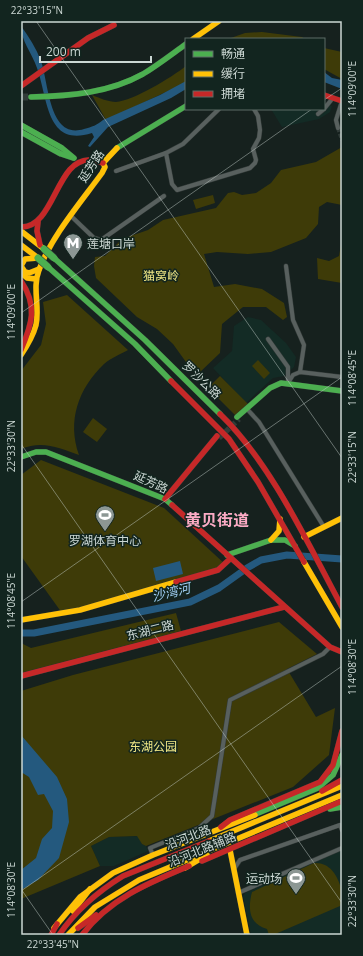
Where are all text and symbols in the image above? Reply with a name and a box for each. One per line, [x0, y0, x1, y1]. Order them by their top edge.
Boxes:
text: 22°33'15"N [11, 3, 63, 17]
scale bar [40, 38, 151, 64]
legend [185, 38, 325, 110]
text: 200 m [46, 43, 81, 60]
text: 畅通 [221, 45, 245, 62]
text: 114°09'00"E [345, 61, 359, 117]
text: 缓行 [221, 65, 245, 82]
text: 拥堵 [221, 85, 245, 102]
street label: 延芳路 [74, 146, 108, 186]
metro station icon: 莲塘口岸 [62, 232, 84, 260]
place label: 莲塘口岸 [87, 235, 135, 252]
park label: 猫窝岭 [143, 267, 179, 284]
text: 114°09'00"E [4, 284, 18, 340]
text: 114°08'45"E [345, 350, 359, 406]
street label: 罗沙公路 [179, 357, 225, 403]
text: 22°33'30"N [4, 420, 18, 472]
text: 22°33'15"N [345, 431, 359, 483]
street label: 延芳路 [131, 467, 171, 497]
sports icon: 罗湖体育中心 [94, 504, 116, 532]
district label: 黄贝街道 [185, 509, 249, 531]
place label: 罗湖体育中心 [69, 532, 141, 549]
text: 114°08'45"E [4, 573, 18, 629]
water label: 沙湾河 [150, 578, 195, 605]
street label: 东湖二路 [125, 616, 175, 644]
text: 114°08'30"E [345, 639, 359, 695]
park label: 东湖公园 [129, 738, 177, 755]
street label: 沿河北路 [163, 820, 213, 854]
street label: 沿河北路辅路 [165, 828, 239, 870]
text: 114°08'30"E [4, 862, 18, 918]
sports icon: 运动场 [285, 867, 307, 895]
place label: 运动场 [246, 870, 282, 887]
text: 22°33'30"N [345, 875, 359, 927]
text: 22°33'45"N [27, 937, 79, 951]

